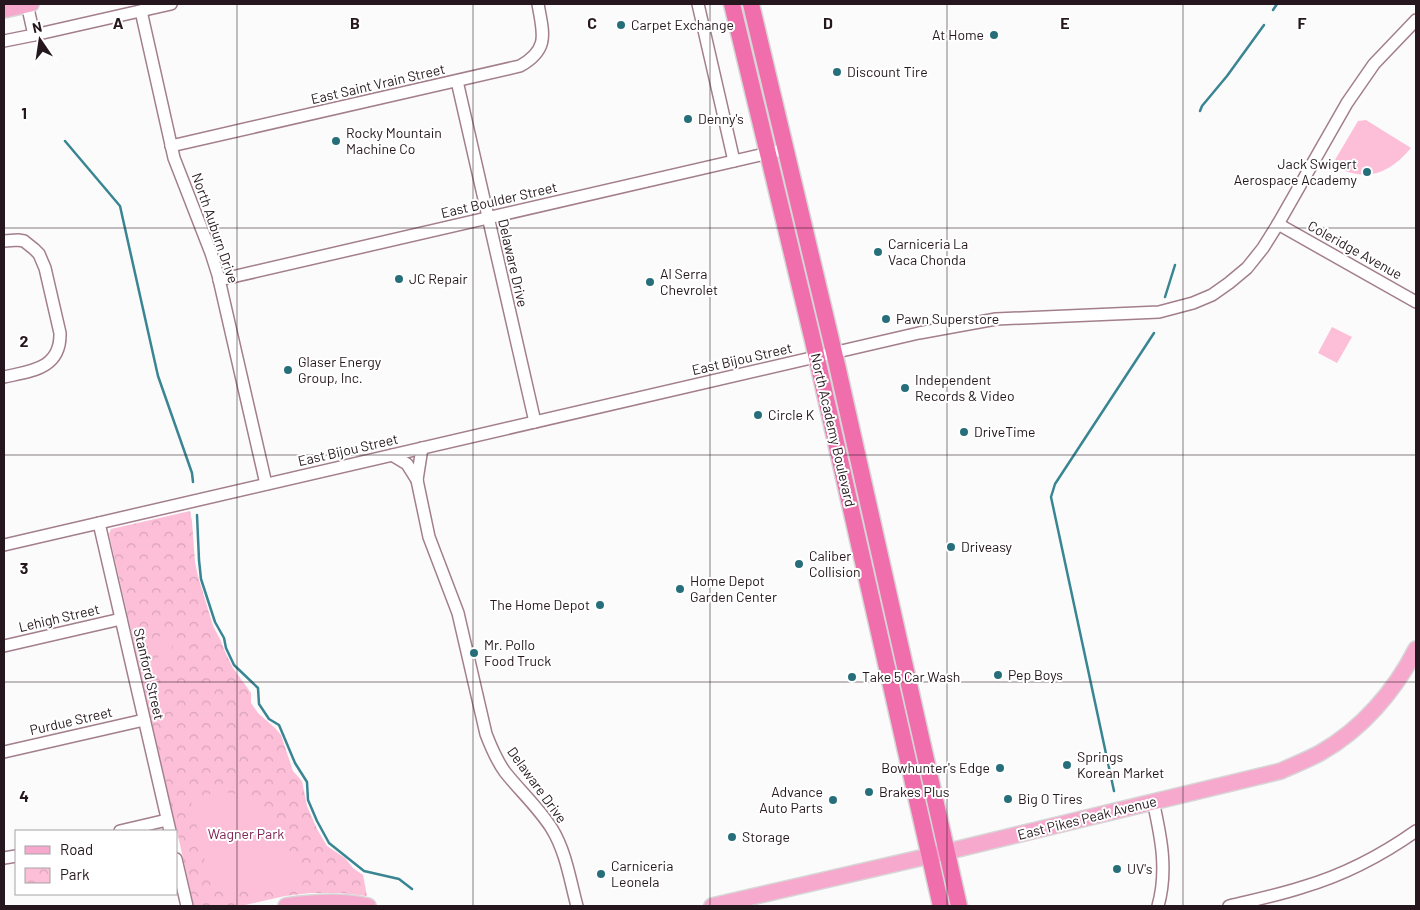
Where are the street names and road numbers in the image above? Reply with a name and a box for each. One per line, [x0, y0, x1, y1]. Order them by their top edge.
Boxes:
street label: East Saint Vrain Street [309, 60, 447, 107]
street label: North Auburn Drive [189, 170, 242, 285]
street label: East Boulder Street [439, 178, 559, 221]
street label: Delaware Drive [495, 217, 532, 309]
street label: Coleridge Avenue [1305, 217, 1405, 283]
street label: East Bijou Street [690, 339, 794, 378]
street label: North Academy Boulevard [808, 351, 859, 508]
street label: East Bijou Street [296, 430, 400, 469]
street label: Lehigh Street [17, 600, 101, 635]
street label: Stanford Street [131, 626, 168, 721]
street label: Purdue Street [28, 703, 114, 738]
street label: Delaware Drive [504, 743, 571, 826]
street label: East Pikes Peak Avenue [1016, 792, 1158, 843]

